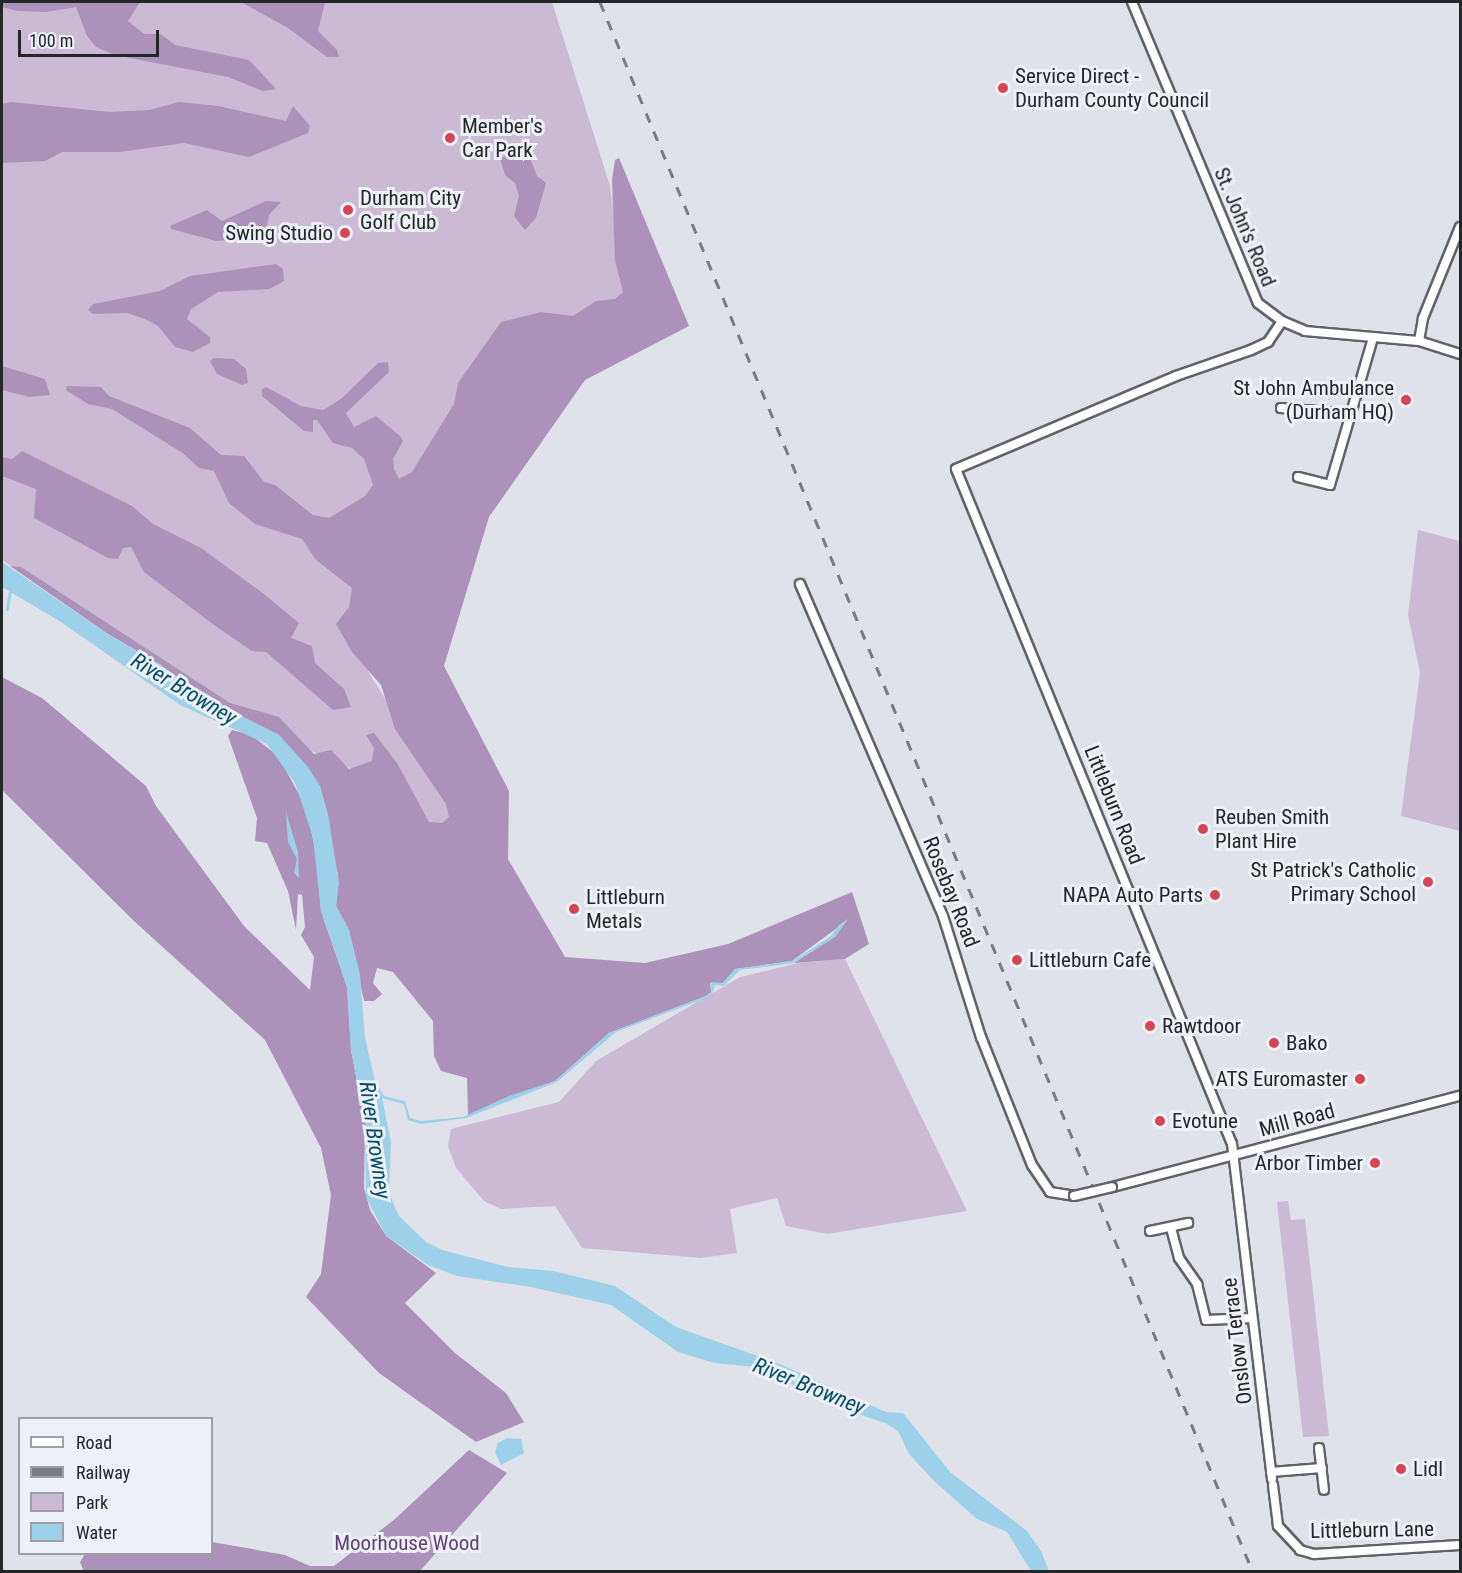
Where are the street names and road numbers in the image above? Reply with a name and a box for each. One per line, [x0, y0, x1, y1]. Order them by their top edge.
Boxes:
street label: St. John's Road [1209, 164, 1281, 290]
street label: Littleburn Road [1079, 742, 1149, 868]
street label: Rosebay Road [917, 833, 985, 951]
street label: Mill Road [1256, 1098, 1338, 1142]
street label: Onslow Terrace [1217, 1276, 1257, 1406]
street label: Littleburn Lane [1310, 1516, 1434, 1544]

